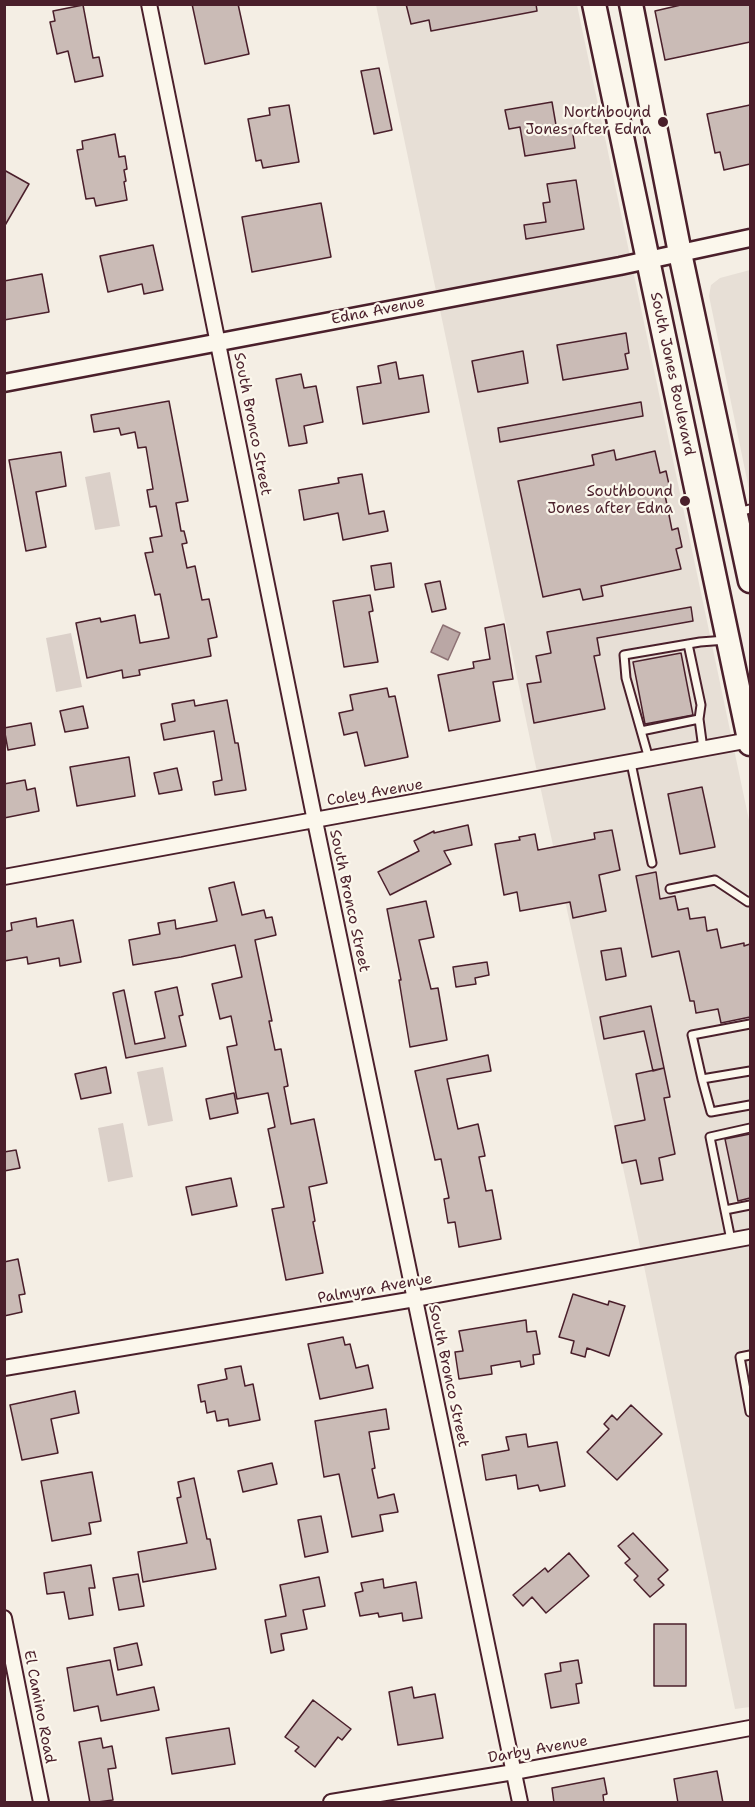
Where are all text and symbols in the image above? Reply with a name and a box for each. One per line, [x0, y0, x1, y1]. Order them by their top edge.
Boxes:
place label: Northbound Jones after Edna [525, 104, 651, 139]
marker: Northbound Jones after Edna [656, 115, 670, 129]
street label: South Jones Boulevard [646, 291, 698, 457]
street label: Edna Avenue [330, 293, 426, 329]
street label: South Bronco Street [229, 351, 275, 497]
place label: Southbound Jones after Edna [547, 483, 673, 518]
marker: Southbound Jones after Edna [678, 494, 692, 508]
street label: Coley Avenue [326, 776, 424, 810]
street label: South Bronco Street [325, 828, 373, 974]
street label: Palmyra Avenue [316, 1270, 434, 1308]
street label: South Bronco Street [424, 1303, 472, 1449]
street label: El Camino Road [19, 1649, 59, 1765]
street label: Darby Avenue [487, 1732, 589, 1768]

